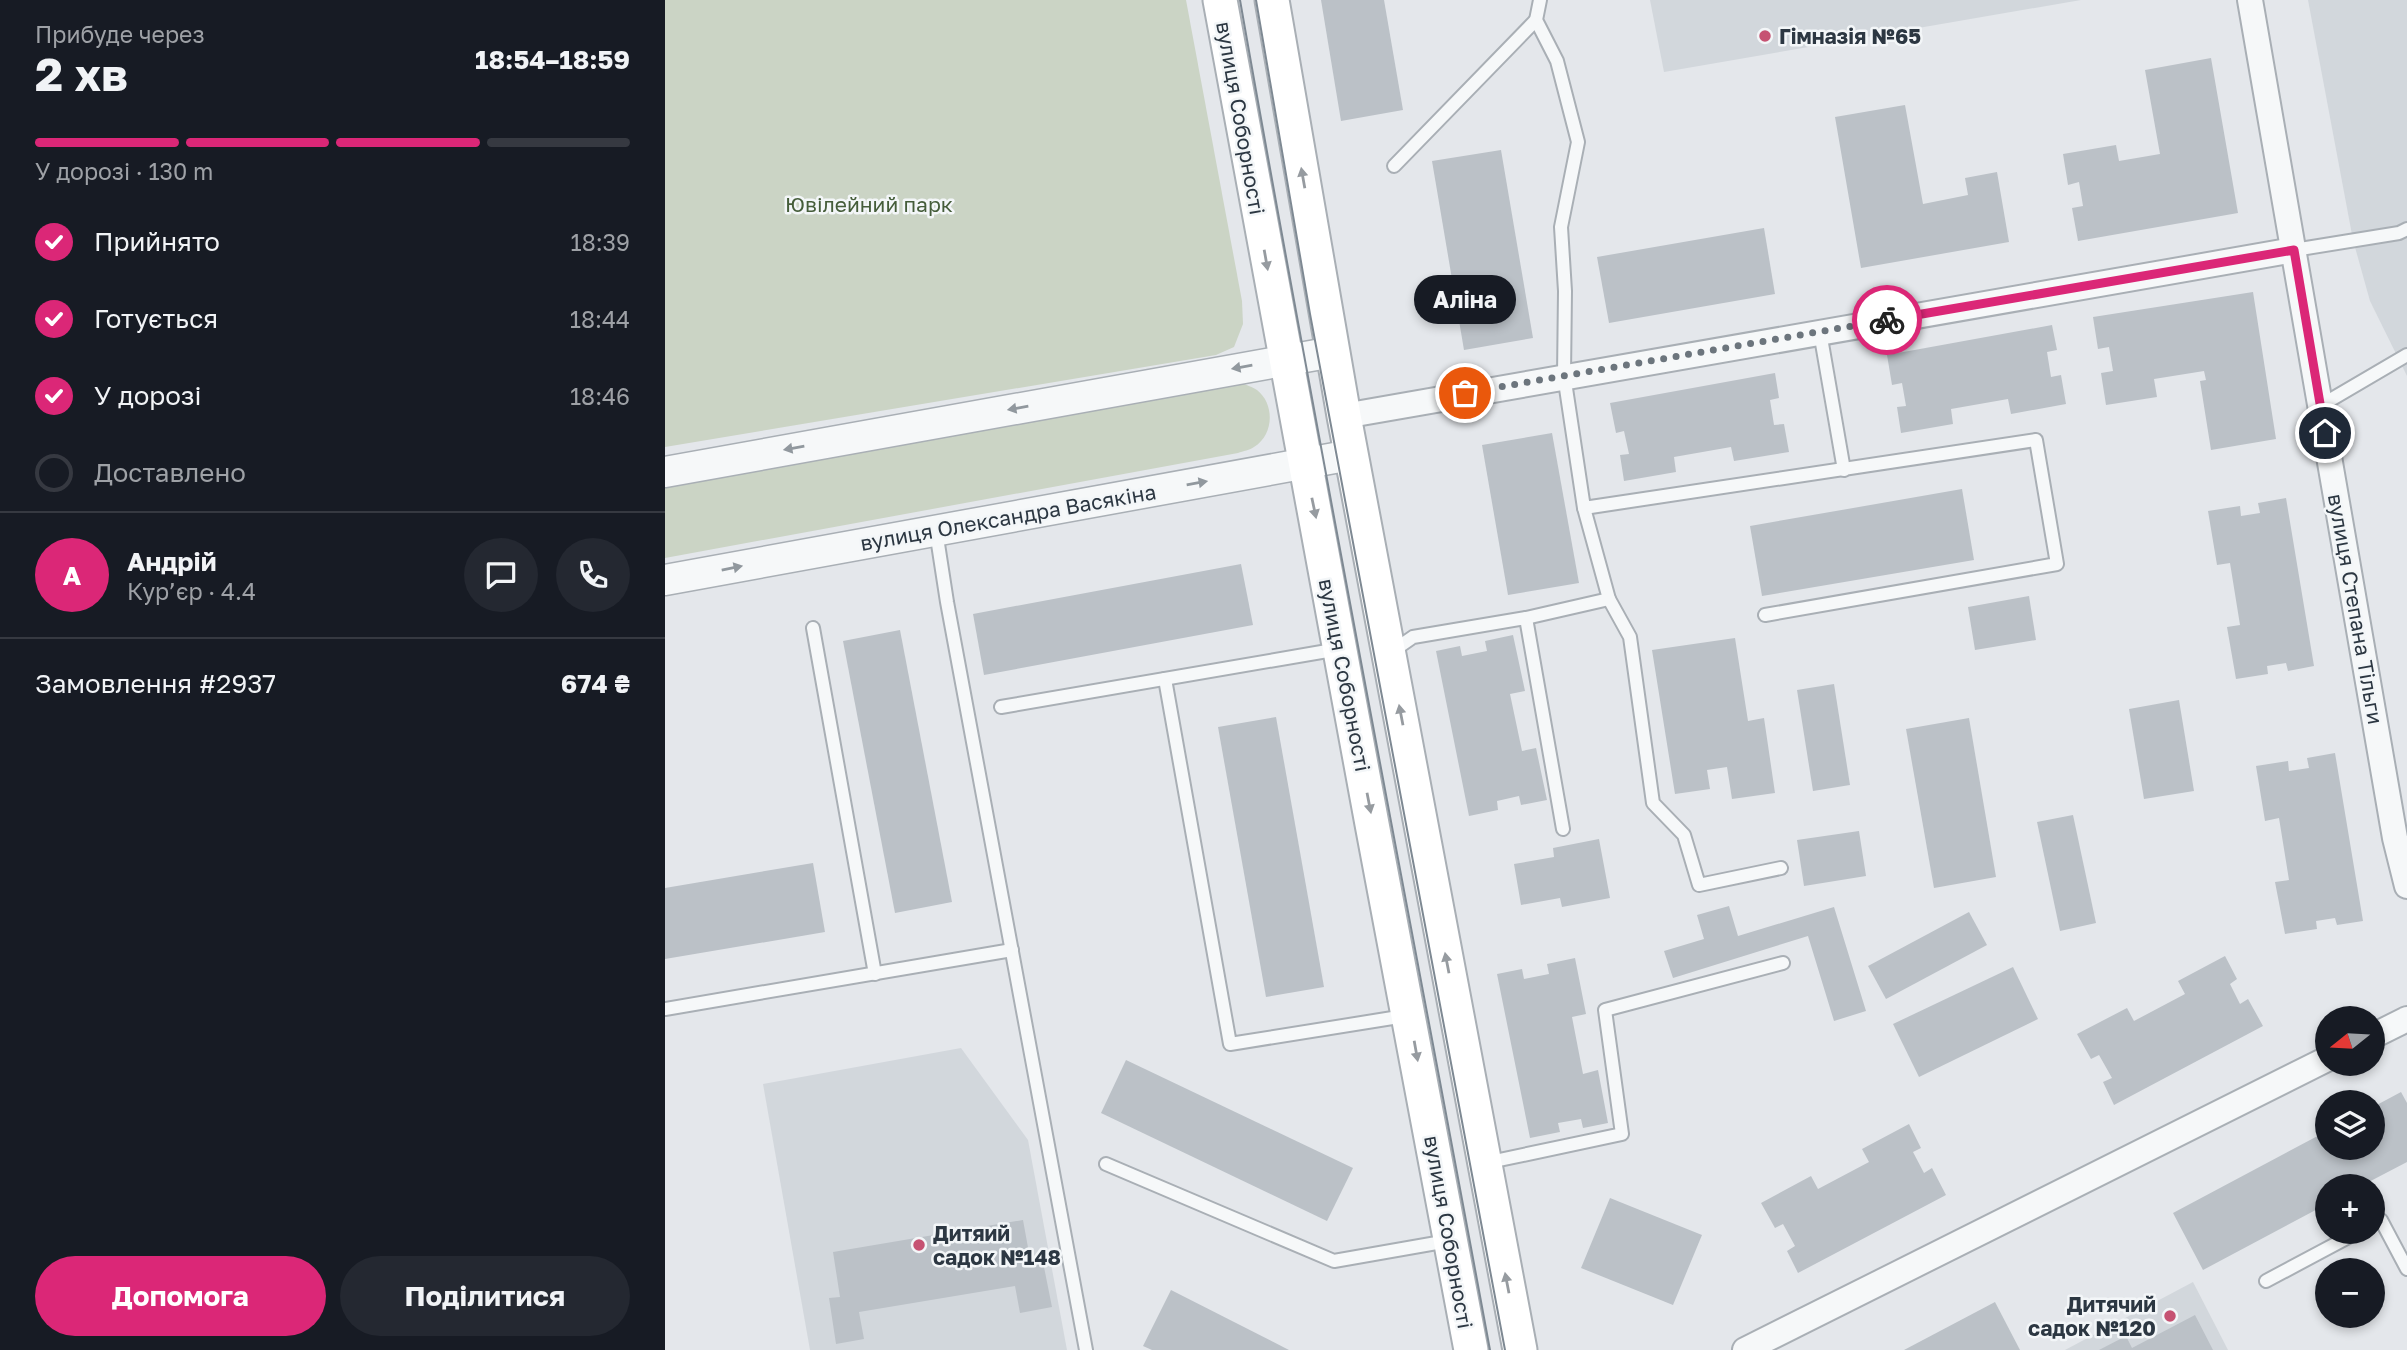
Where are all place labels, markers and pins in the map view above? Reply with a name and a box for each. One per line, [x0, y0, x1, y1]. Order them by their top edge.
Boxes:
place label: Гімназія №65 [1779, 23, 1921, 49]
marker: Гімназія №65 [1757, 28, 1773, 44]
callout: Аліна [1414, 274, 1516, 323]
pin [1435, 363, 1495, 423]
pin [2295, 403, 2355, 463]
place label: Дитяий садок №148 [933, 1220, 1061, 1270]
marker: Дитяий садок №148 [911, 1237, 927, 1253]
place label: Дитячий садок №120 [2028, 1291, 2156, 1341]
marker: Дитячий садок №120 [2162, 1308, 2178, 1324]

